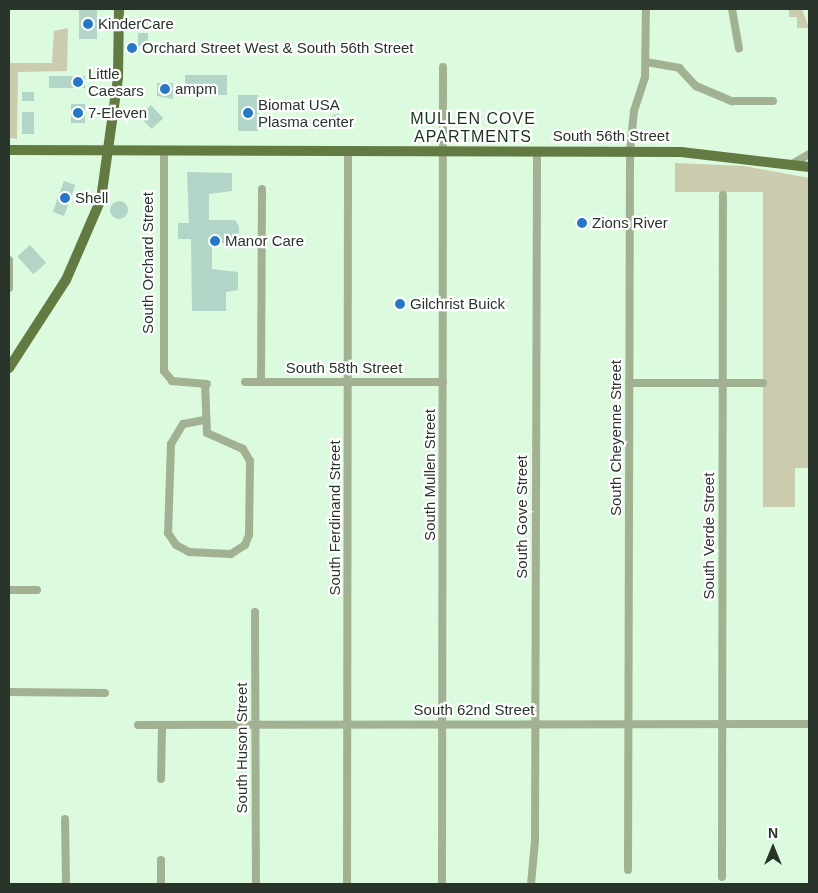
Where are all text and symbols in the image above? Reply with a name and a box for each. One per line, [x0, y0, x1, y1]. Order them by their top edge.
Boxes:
place label: KinderCare [98, 15, 174, 33]
marker: KinderCare [82, 18, 94, 30]
place label: Orchard Street West & South 56th Street [142, 39, 414, 57]
marker: Orchard Street West & South 56th Street [126, 42, 138, 54]
place label: Little Caesars [88, 64, 144, 99]
marker: Little Caesars [72, 76, 84, 88]
place label: ampm [175, 80, 217, 98]
marker: ampm [159, 83, 171, 95]
place label: Biomat USA Plasma center [258, 95, 354, 130]
place label: 7-Eleven [88, 104, 147, 122]
marker: 7-Eleven [72, 107, 84, 119]
marker: Biomat USA Plasma center [242, 107, 254, 119]
district label: MULLEN COVE APARTMENTS [409, 109, 537, 147]
street label: South 56th Street [553, 127, 669, 145]
place label: Shell [75, 189, 108, 207]
marker: Shell [59, 192, 71, 204]
street label: South Orchard Street [139, 192, 157, 334]
place label: Zions River [592, 214, 668, 232]
marker: Zions River [576, 217, 588, 229]
place label: Manor Care [225, 232, 304, 250]
marker: Manor Care [209, 235, 221, 247]
place label: Gilchrist Buick [410, 295, 505, 313]
marker: Gilchrist Buick [394, 298, 406, 310]
street label: South 58th Street [286, 359, 402, 377]
street label: South Cheyenne Street [607, 360, 625, 516]
street label: South Mullen Street [421, 409, 439, 541]
street label: South Ferdinand Street [326, 440, 344, 596]
street label: South Gove Street [513, 455, 531, 579]
street label: South Verde Street [700, 473, 718, 599]
street label: South Huson Street [233, 683, 251, 813]
street label: South 62nd Street [414, 701, 534, 719]
north arrow [748, 823, 798, 873]
text: N [768, 825, 778, 841]

